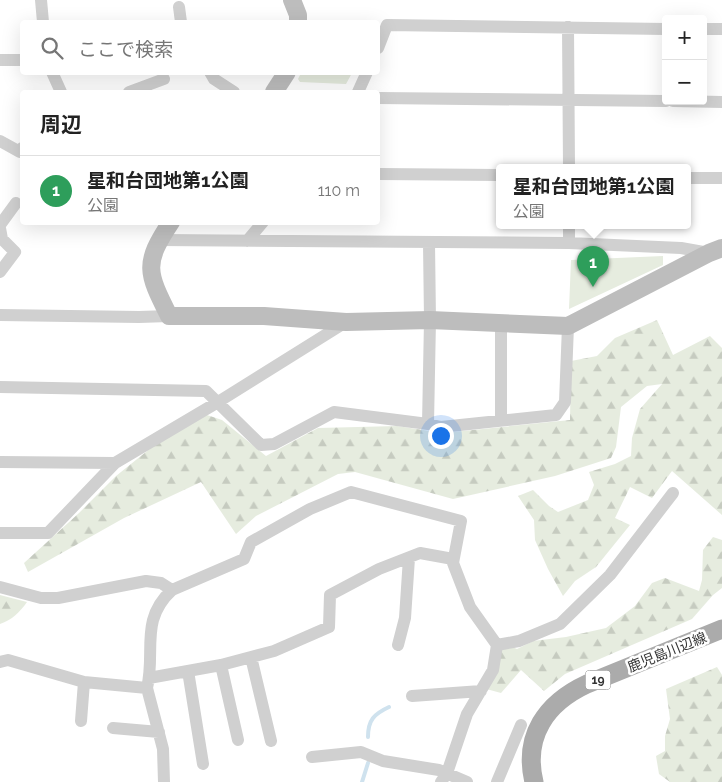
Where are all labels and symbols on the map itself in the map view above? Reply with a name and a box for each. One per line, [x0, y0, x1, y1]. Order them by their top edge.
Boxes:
pin: 1 [577, 246, 609, 287]
your location [428, 423, 454, 449]
street label: 鹿児島川辺線 [625, 629, 709, 675]
road number: 19 [586, 670, 610, 690]

